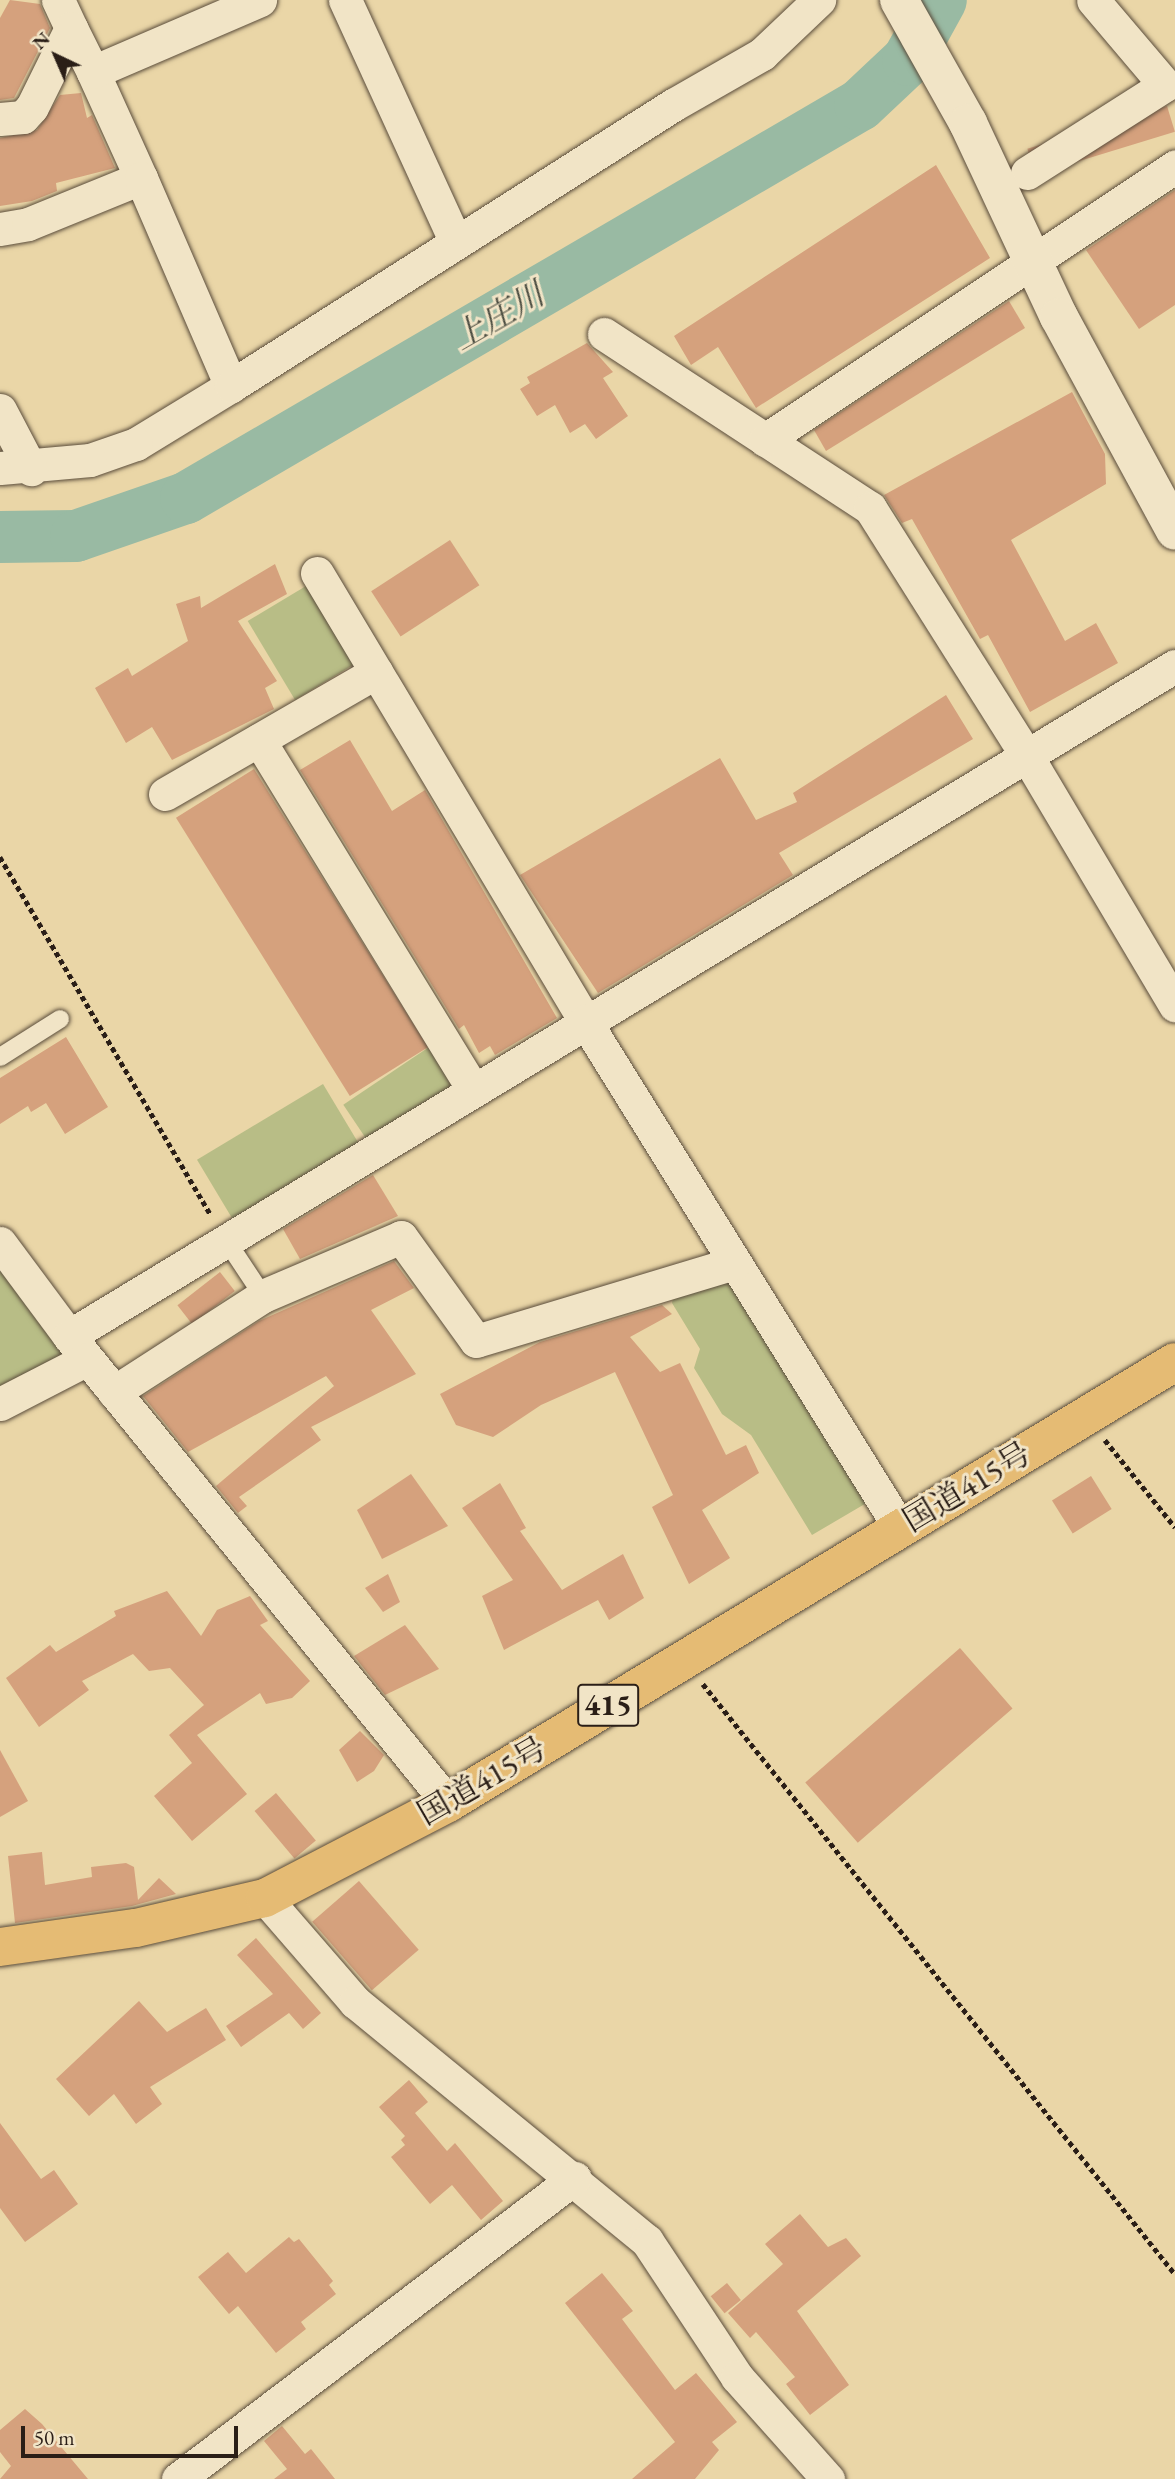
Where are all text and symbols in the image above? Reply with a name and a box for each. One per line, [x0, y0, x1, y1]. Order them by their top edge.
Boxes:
north arrow [21, 21, 91, 91]
text: N [27, 26, 55, 55]
water label: 上庄川 [445, 274, 551, 358]
street label: 国道415号 [896, 1434, 1038, 1540]
road number: 415 [576, 1679, 640, 1732]
street label: 国道415号 [411, 1729, 553, 1833]
scale bar [24, 2412, 242, 2456]
text: 50 m [34, 2424, 75, 2451]

